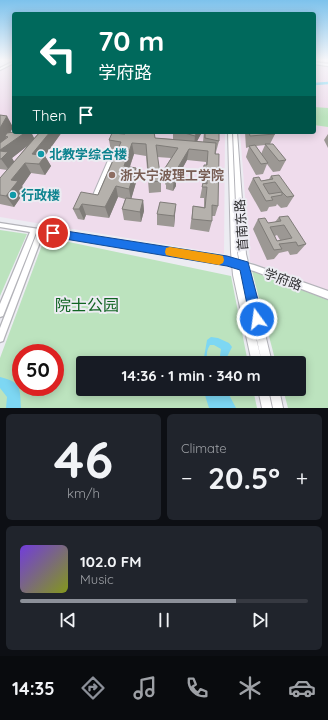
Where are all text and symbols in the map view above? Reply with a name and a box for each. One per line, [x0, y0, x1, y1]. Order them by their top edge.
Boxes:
text: 70 m [98, 23, 164, 58]
icon: left [32, 28, 84, 80]
text: 学府路 [98, 61, 152, 84]
icon: arrive [75, 104, 97, 126]
text: Then [32, 106, 67, 125]
place label: 北教学综合楼 [49, 146, 127, 162]
marker: 北教学综合楼 [36, 149, 46, 159]
place label: 浙大宁波理工学院 [120, 167, 224, 183]
marker: 浙大宁波理工学院 [107, 170, 117, 180]
place label: 行政楼 [21, 187, 60, 203]
marker: 行政楼 [8, 190, 18, 200]
street label: 首南东路 [231, 198, 251, 252]
pin [36, 216, 70, 250]
icon: arrive [42, 222, 64, 244]
street label: 学府路 [262, 265, 304, 293]
park label: 院士公园 [55, 295, 119, 315]
position arrow [236, 298, 278, 340]
speed limit sign: 50 [12, 344, 64, 396]
text: 14:36 · 1 min · 340 m [121, 366, 261, 385]
text: 46 [54, 426, 113, 491]
text: Climate [181, 440, 227, 456]
text: 20.5° [208, 459, 280, 497]
text: − [181, 464, 192, 492]
text: + [296, 464, 308, 492]
text: km/h [67, 485, 100, 501]
text: 102.0 FM [80, 552, 141, 571]
text: Music [80, 571, 114, 587]
icon: previous [57, 609, 79, 631]
icon: pause [153, 609, 175, 631]
icon: next [249, 609, 271, 631]
icon: directions [79, 674, 107, 702]
icon: music [131, 674, 159, 702]
icon: phone [183, 674, 211, 702]
icon: climate [236, 674, 264, 702]
icon: car [288, 674, 316, 702]
text: 14:35 [12, 677, 55, 700]

